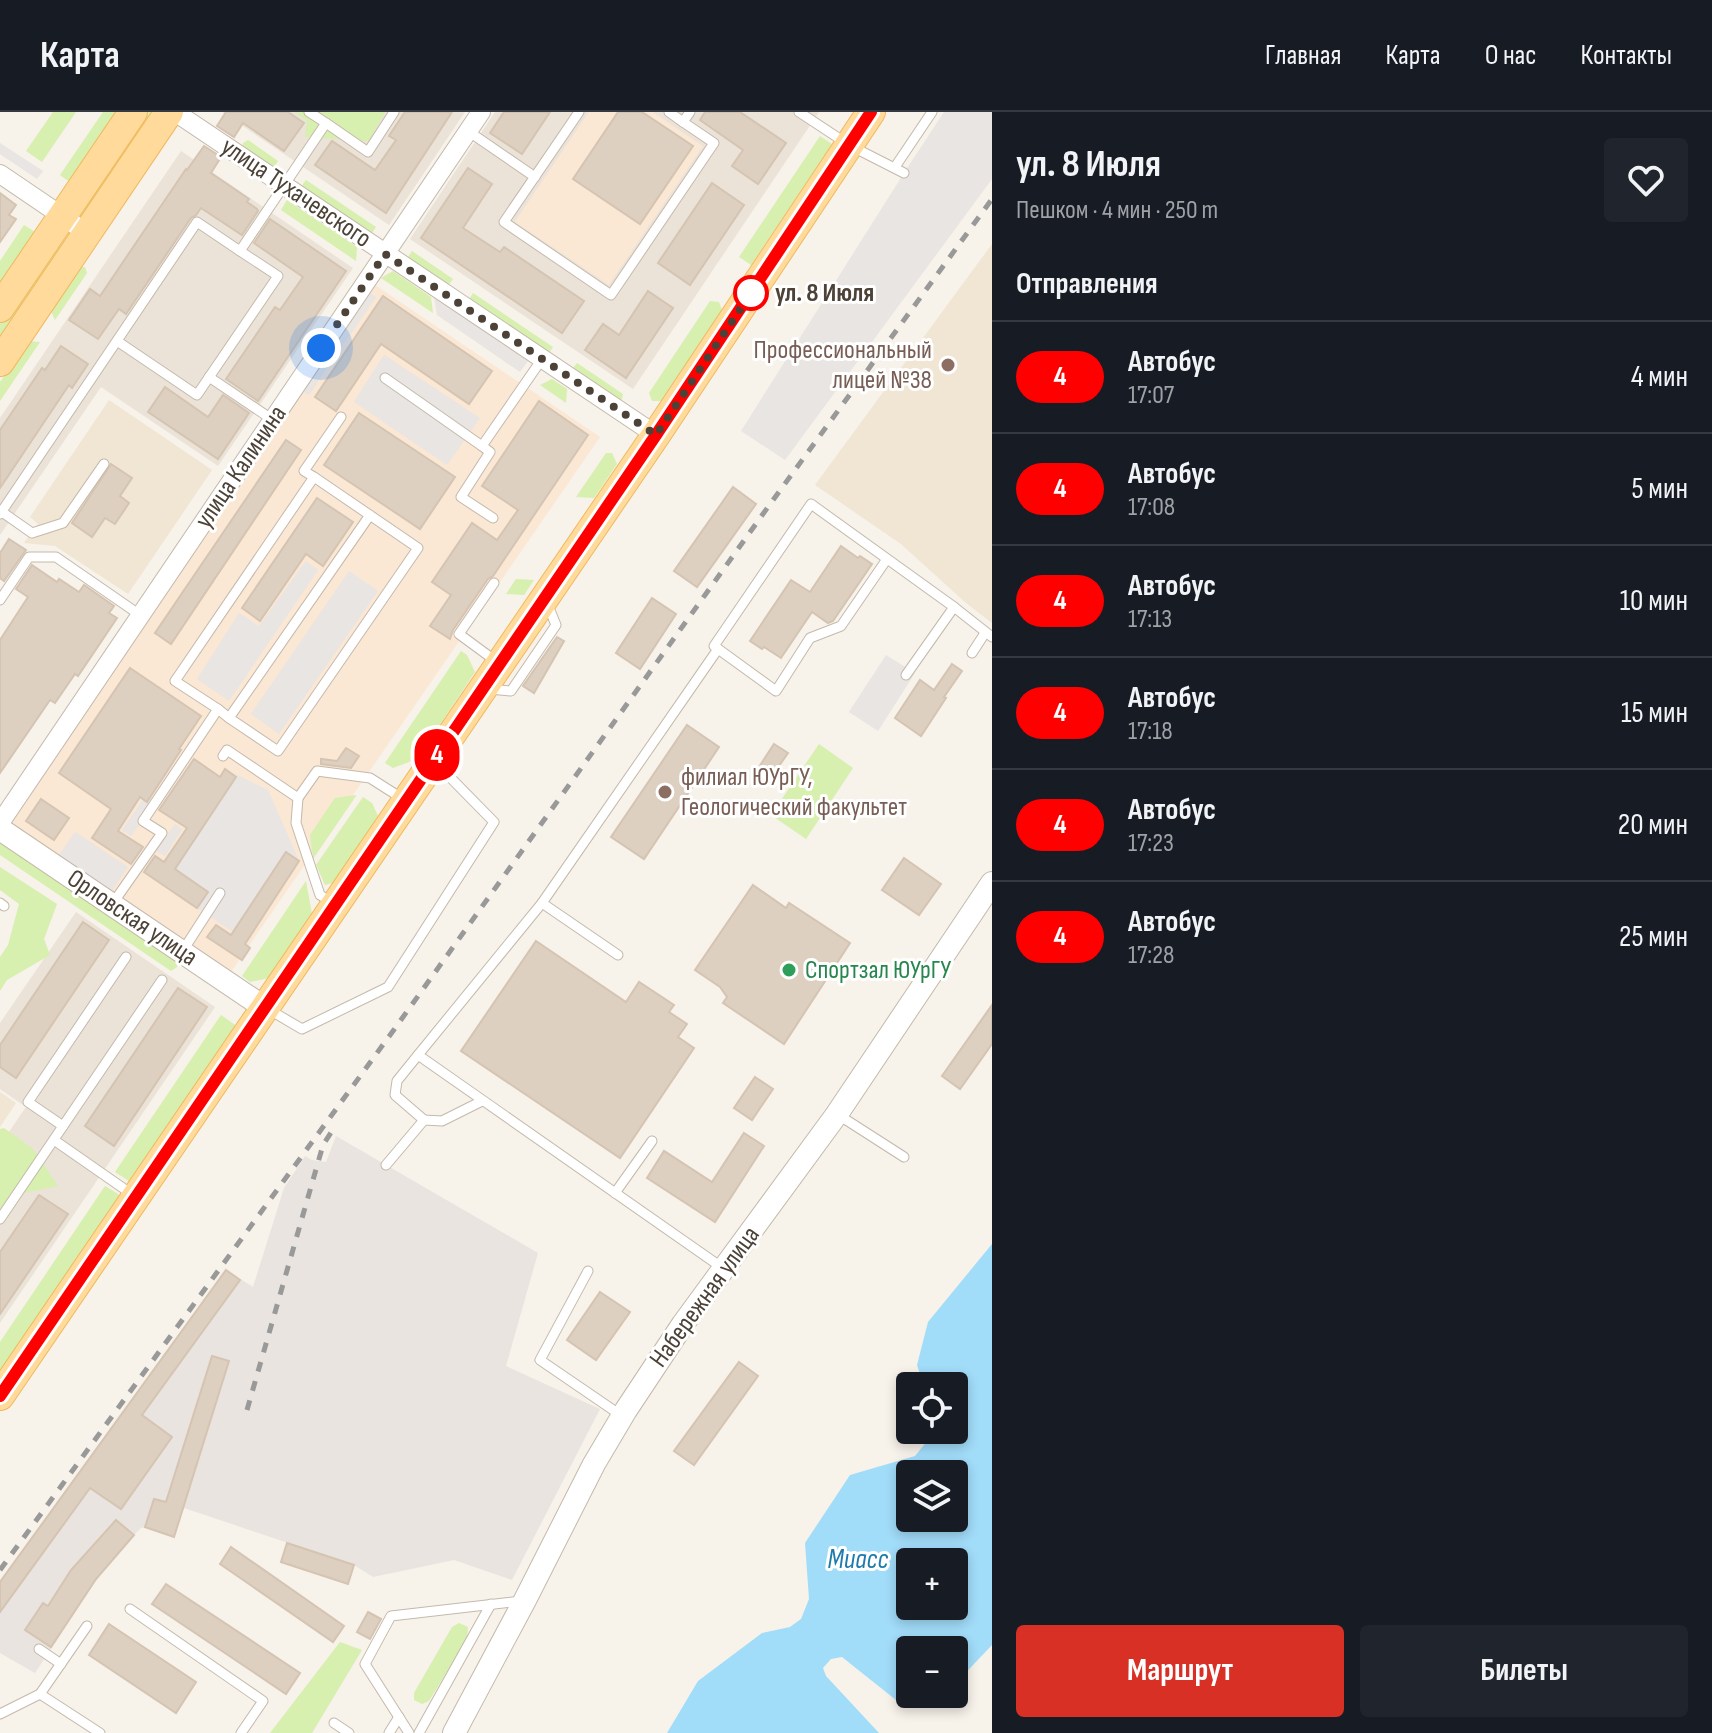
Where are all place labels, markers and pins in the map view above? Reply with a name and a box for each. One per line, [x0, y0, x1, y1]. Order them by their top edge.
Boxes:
marker: ул. 8 Июля [734, 276, 768, 310]
place label: ул. 8 Июля [775, 278, 874, 309]
place label: Профессиональный лицей №38 [754, 335, 932, 396]
marker: Профессиональный лицей №38 [939, 356, 957, 374]
place label: филиал ЮУрГУ, Геологический факультет [681, 762, 907, 823]
marker: филиал ЮУрГУ, Геологический факультет [656, 783, 674, 801]
place label: Спортзал ЮУрГУ [805, 955, 951, 986]
marker: Спортзал ЮУрГУ [780, 961, 798, 979]

